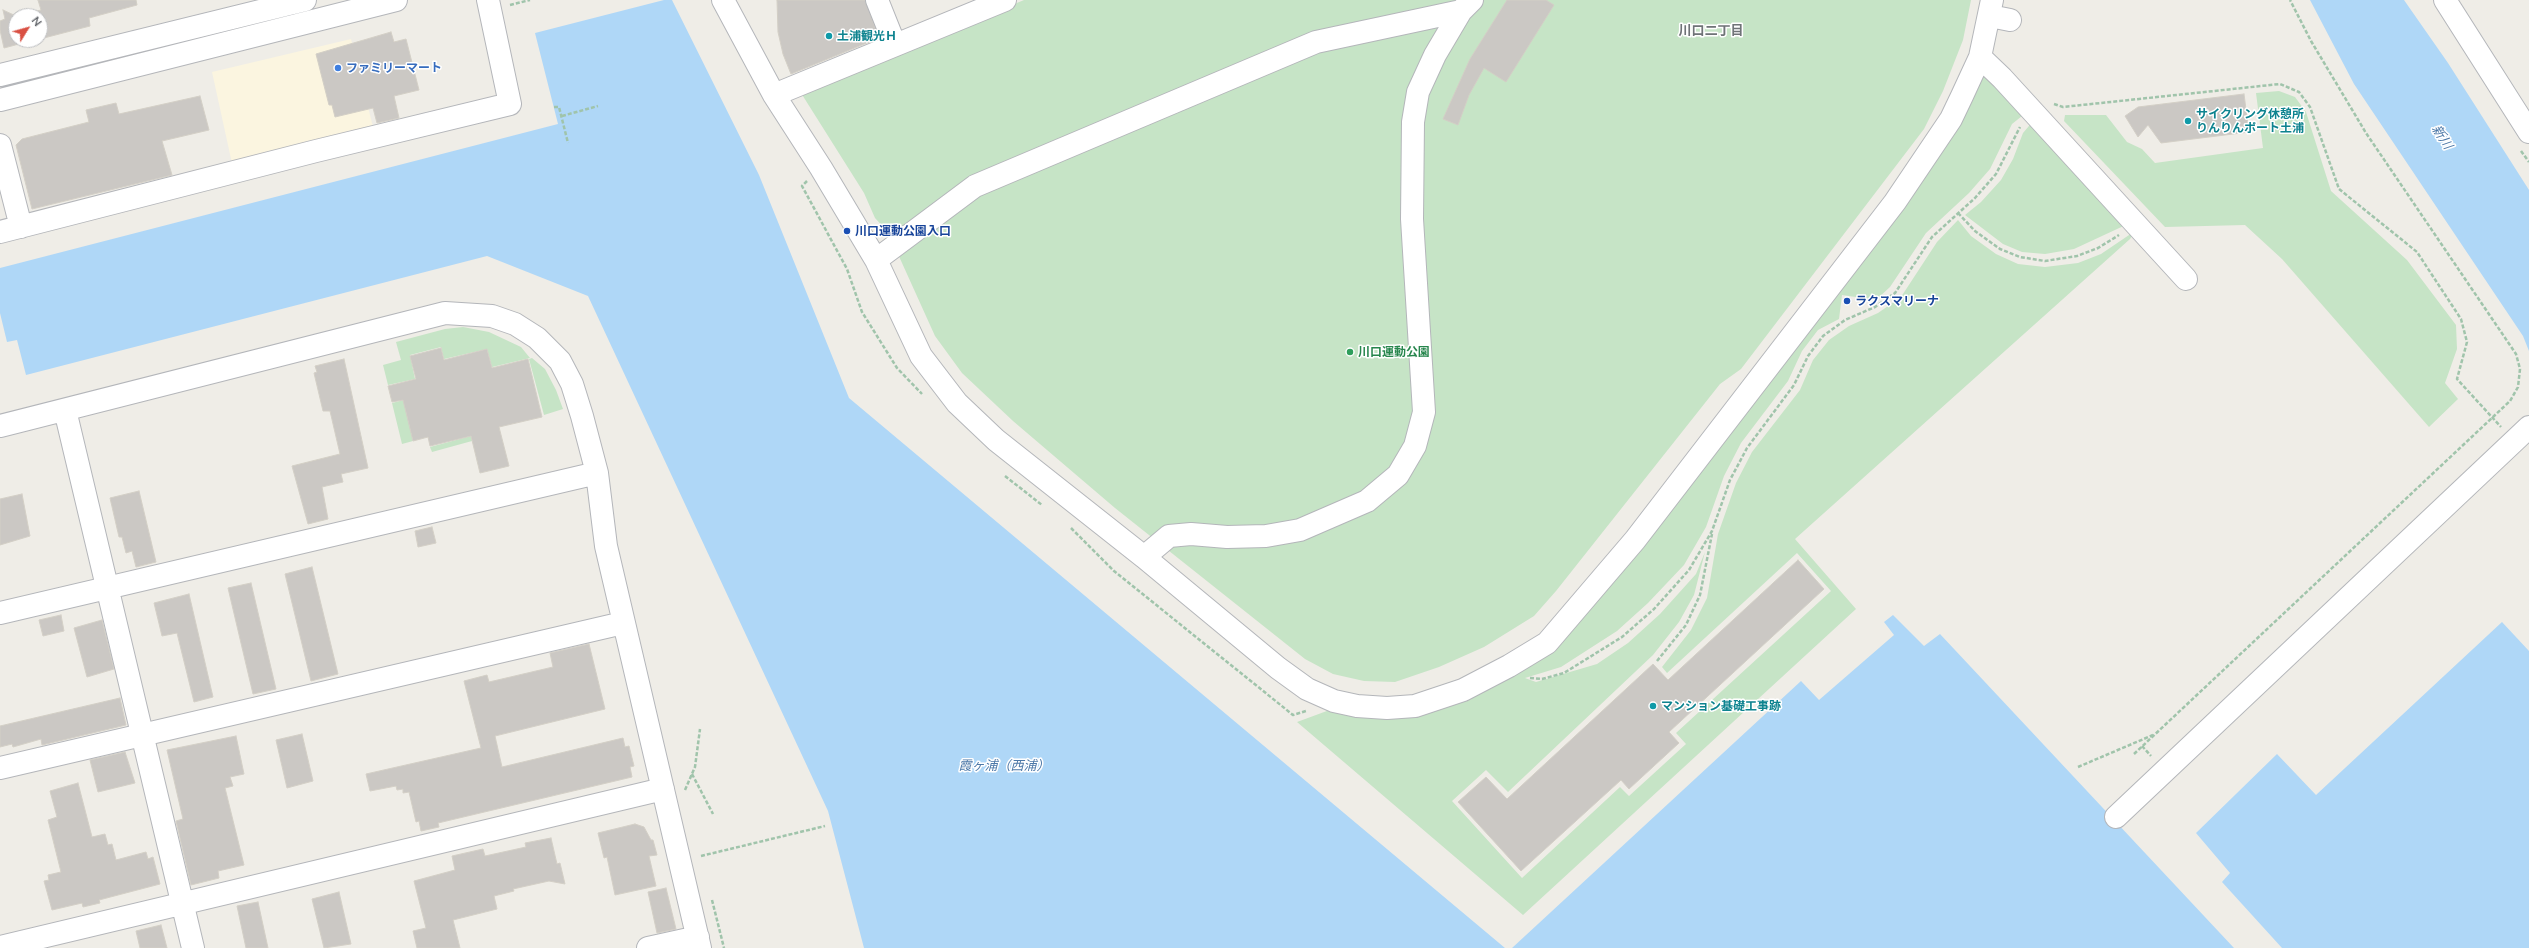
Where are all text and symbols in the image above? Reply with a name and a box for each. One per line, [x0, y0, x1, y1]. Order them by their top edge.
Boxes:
north arrow [8, 8, 48, 48]
text: N [29, 14, 45, 28]
district label: 川口二丁目 [1679, 23, 1743, 39]
place label: 土浦観光Ｈ [837, 29, 897, 43]
marker: 土浦観光Ｈ [824, 31, 834, 41]
place label: ファミリーマート [346, 61, 442, 75]
marker: ファミリーマート [333, 63, 343, 73]
place label: サイクリング休憩所 りんりんポート土浦 [2196, 107, 2304, 135]
marker: サイクリング休憩所 りんりんポート土浦 [2183, 116, 2193, 126]
water label: 新川 [2428, 122, 2456, 152]
place label: 川口運動公園入口 [855, 224, 951, 238]
marker: 川口運動公園入口 [842, 226, 852, 236]
place label: ラクスマリーナ [1855, 294, 1939, 308]
marker: ラクスマリーナ [1842, 296, 1852, 306]
place label: 川口運動公園 [1358, 345, 1430, 359]
marker: 川口運動公園 [1345, 347, 1355, 357]
place label: マンション基礎工事跡 [1661, 699, 1781, 713]
marker: マンション基礎工事跡 [1648, 701, 1658, 711]
water label: 霞ヶ浦（西浦） [959, 758, 1049, 774]

